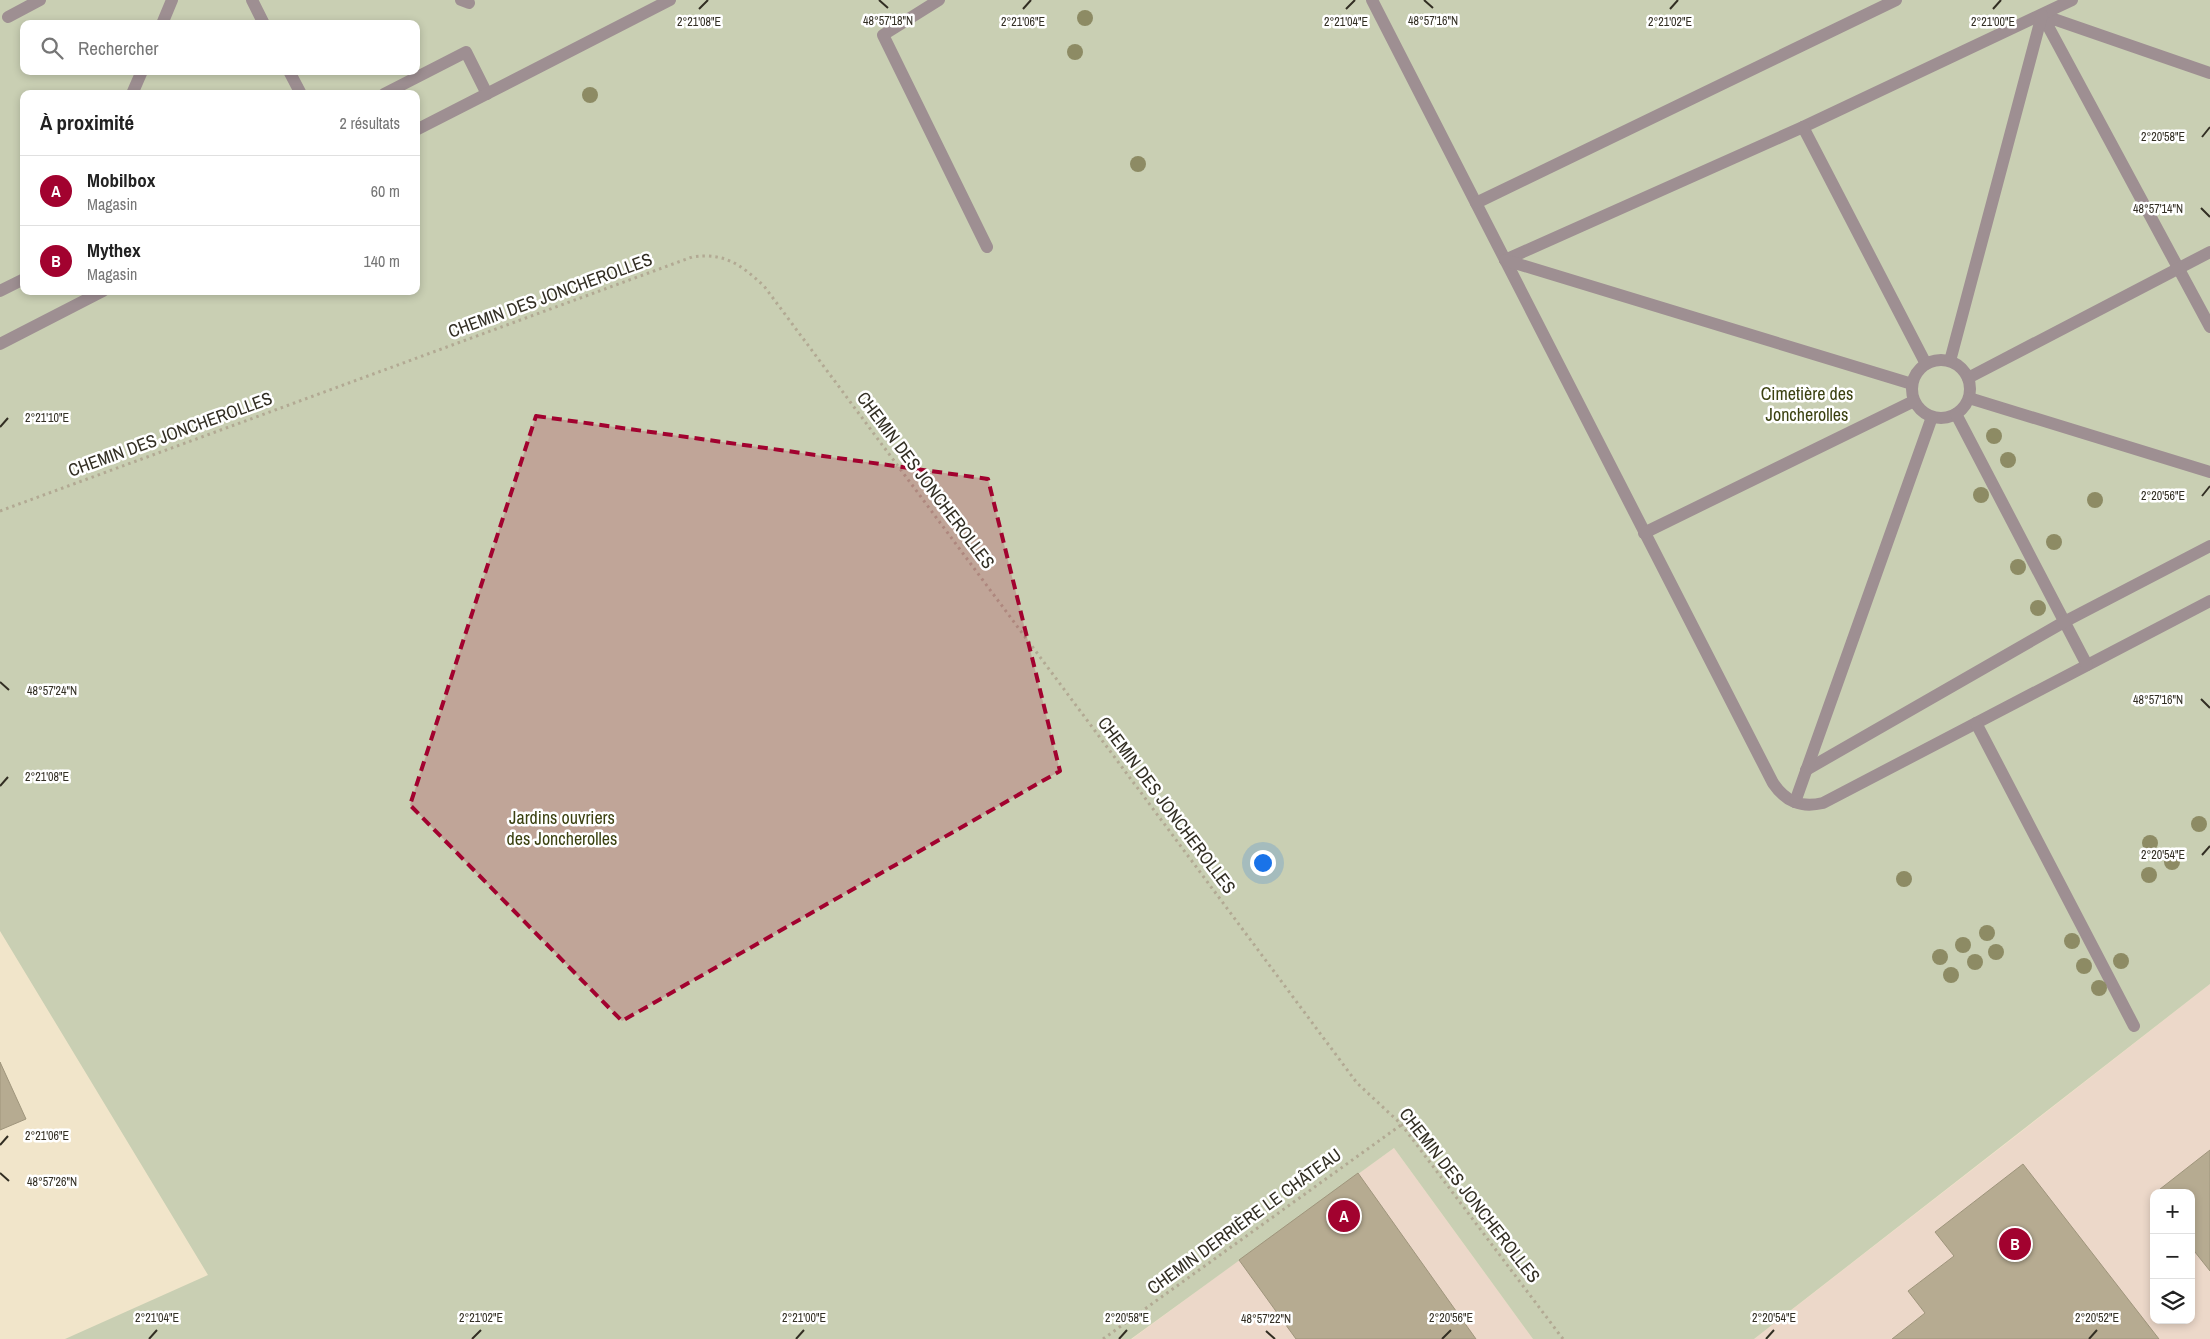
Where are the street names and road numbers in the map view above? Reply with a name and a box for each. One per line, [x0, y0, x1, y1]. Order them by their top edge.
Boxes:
street label: CHEMIN DES JONCHEROLLES [444, 246, 656, 344]
street label: CHEMIN DES JONCHEROLLES [64, 385, 276, 483]
street label: CHEMIN DES JONCHEROLLES [851, 386, 1001, 574]
street label: CHEMIN DES JONCHEROLLES [1092, 711, 1242, 899]
street label: CHEMIN DES JONCHEROLLES [1394, 1102, 1546, 1288]
street label: CHEMIN DERRIÈRE LE CHÂTEAU [1143, 1143, 1345, 1299]

